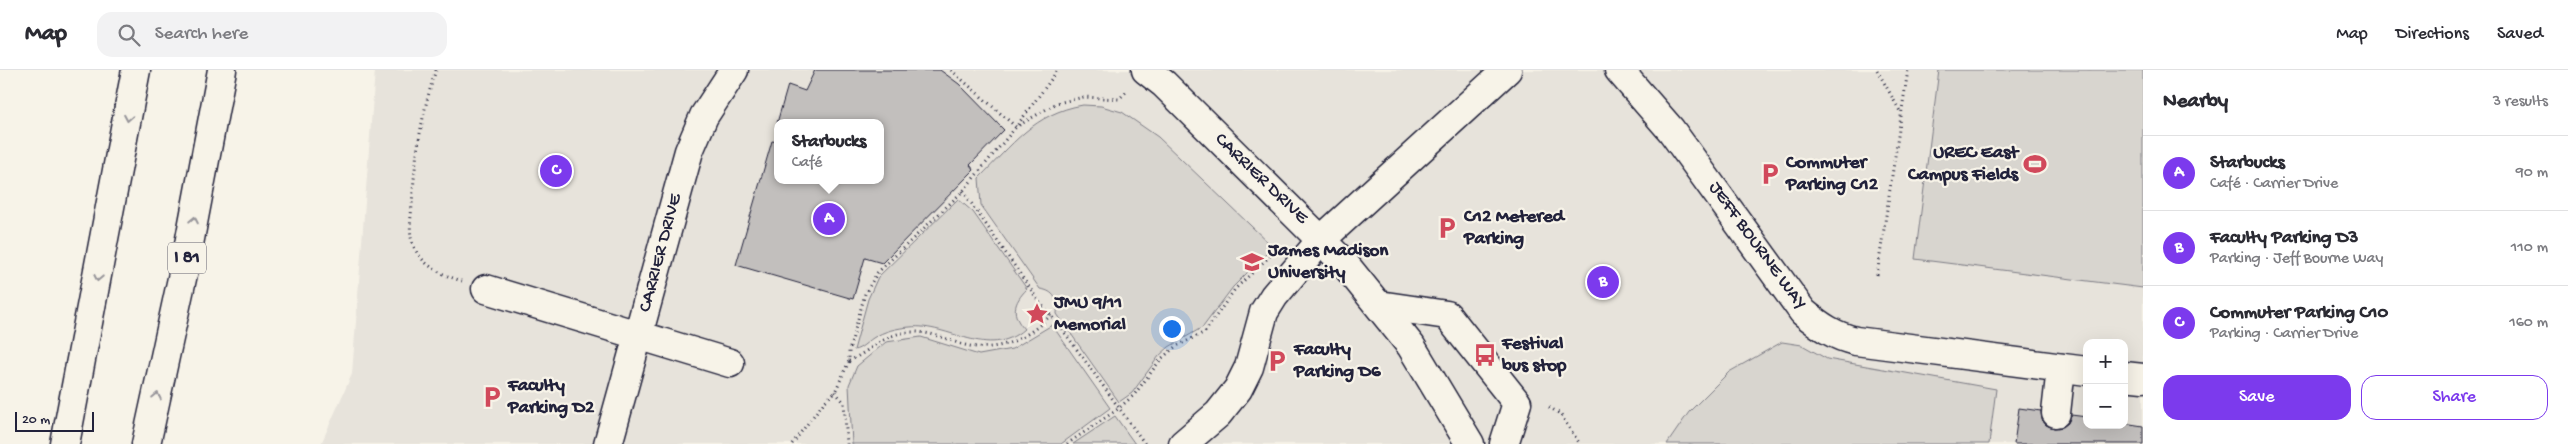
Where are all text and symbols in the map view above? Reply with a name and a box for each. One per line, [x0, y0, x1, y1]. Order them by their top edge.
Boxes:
search box [97, 12, 447, 57]
text: Map [25, 20, 67, 49]
icon: search [115, 21, 143, 49]
text: Search here [155, 23, 248, 46]
text: Map [2336, 24, 2368, 45]
text: Directions [2396, 24, 2469, 45]
text: Saved [2497, 24, 2543, 45]
text: Nearby [2163, 90, 2228, 115]
text: 3 results [2493, 93, 2548, 112]
one-way arrow [123, 114, 133, 122]
popup [774, 119, 884, 184]
street label: CARRIER DRIVE [1209, 128, 1314, 230]
text: Starbucks [792, 131, 866, 154]
place label: UREC East Campus Fields [1907, 142, 2020, 187]
sports icon: UREC East Campus Fields [2022, 151, 2048, 177]
pin: C [540, 152, 572, 190]
place label: Commuter Parking C12 [1785, 152, 1879, 197]
text: Starbucks [2210, 152, 2285, 175]
text: Café [792, 154, 822, 173]
parking icon: Commuter Parking C12 [1757, 161, 1783, 187]
text: A [2174, 164, 2184, 183]
text: 90 m [2516, 164, 2548, 183]
text: Café · Carrier Drive [2210, 175, 2338, 194]
street label: JEFF BOURNE WAY [1703, 177, 1811, 315]
street label: CARRIER DRIVE [634, 190, 688, 315]
pin: A [813, 200, 845, 238]
place label: C12 Metered Parking [1463, 206, 1566, 251]
parking icon: C12 Metered Parking [1434, 215, 1460, 241]
one-way arrow [188, 216, 199, 225]
text: Faculty Parking D3 [2210, 227, 2358, 250]
text: B [2175, 239, 2183, 258]
text: 110 m [2511, 239, 2548, 258]
place label: James Madison University [1267, 240, 1389, 285]
road number: I 81 [168, 242, 206, 274]
school or university icon: James Madison University [1239, 249, 1265, 275]
text: Parking · Jeff Bourne Way [2210, 250, 2383, 269]
pin: B [1587, 263, 1619, 301]
one-way arrow [93, 273, 103, 282]
place label: JMU 9/11 Memorial [1053, 292, 1126, 337]
place icon: JMU 9/11 Memorial [1024, 301, 1050, 327]
text: Commuter Parking C10 [2210, 302, 2388, 325]
text: C [2175, 314, 2183, 333]
text: 160 m [2509, 314, 2548, 333]
your location [1159, 316, 1185, 342]
text: Parking · Carrier Drive [2210, 325, 2358, 344]
place label: Festival bus stop [1501, 333, 1567, 378]
place label: Faculty Parking D6 [1293, 339, 1381, 384]
map controls [2083, 339, 2128, 429]
button: + [2083, 339, 2128, 384]
bus stop icon: Festival bus stop [1472, 342, 1498, 368]
parking icon: Faculty Parking D6 [1264, 348, 1290, 374]
place label: Faculty Parking D2 [507, 375, 595, 420]
button: Save [2163, 375, 2351, 420]
button: Share [2361, 375, 2548, 420]
parking icon: Faculty Parking D2 [479, 384, 505, 410]
button: − [2083, 384, 2128, 429]
one-way arrow [151, 392, 162, 401]
scale bar [15, 409, 94, 432]
text: 20 m [22, 412, 50, 429]

